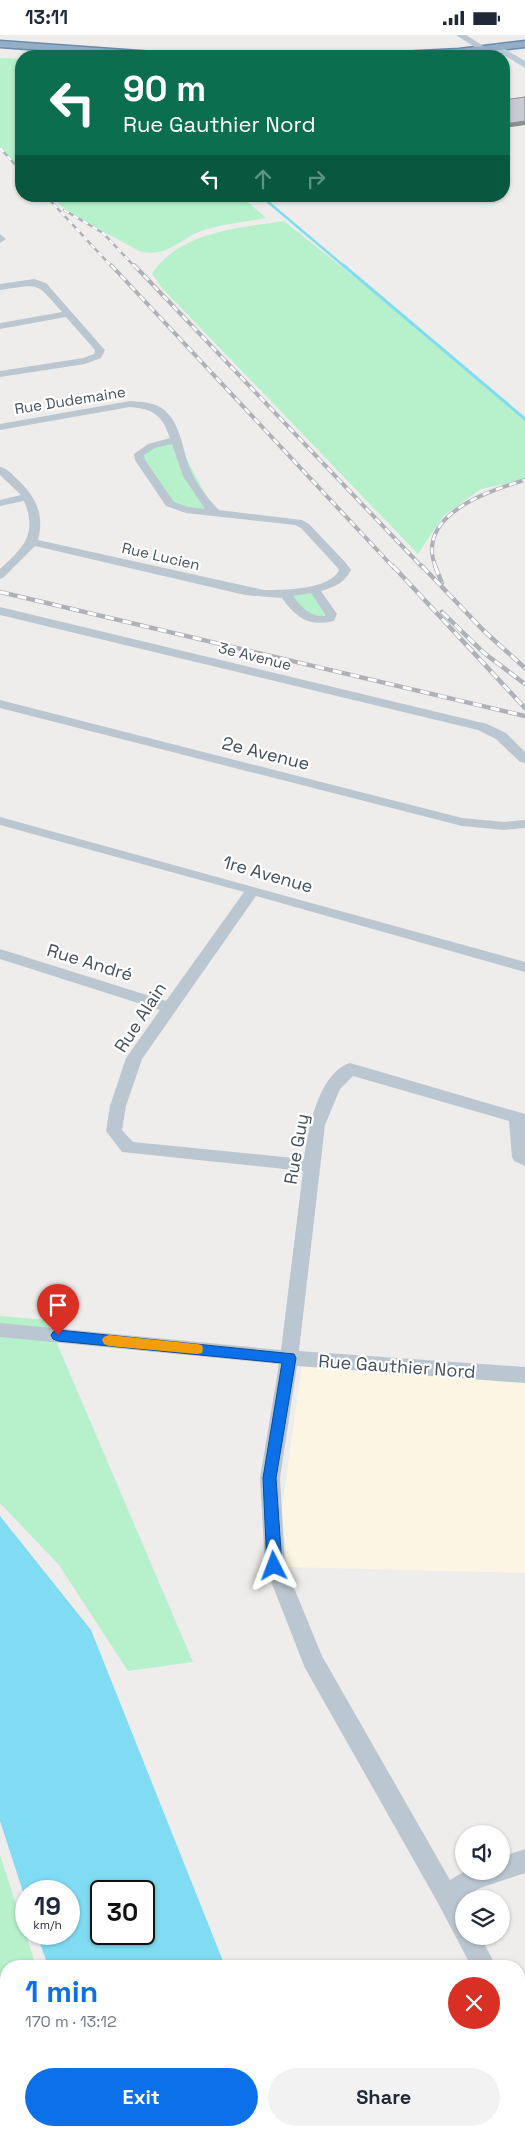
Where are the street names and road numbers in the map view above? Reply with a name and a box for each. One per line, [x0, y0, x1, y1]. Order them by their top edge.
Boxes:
street label: Rue Dudemaine [13, 382, 127, 418]
street label: Rue Lucien [120, 538, 202, 574]
street label: 3e Avenue [217, 638, 294, 674]
street label: 2e Avenue [220, 731, 312, 775]
street label: 1re Avenue [220, 850, 316, 898]
street label: Rue André [44, 938, 136, 986]
street label: Rue Alain [109, 978, 171, 1056]
street label: Rue Guy [278, 1112, 314, 1186]
street label: Rue Gauthier Nord [318, 1349, 476, 1383]

